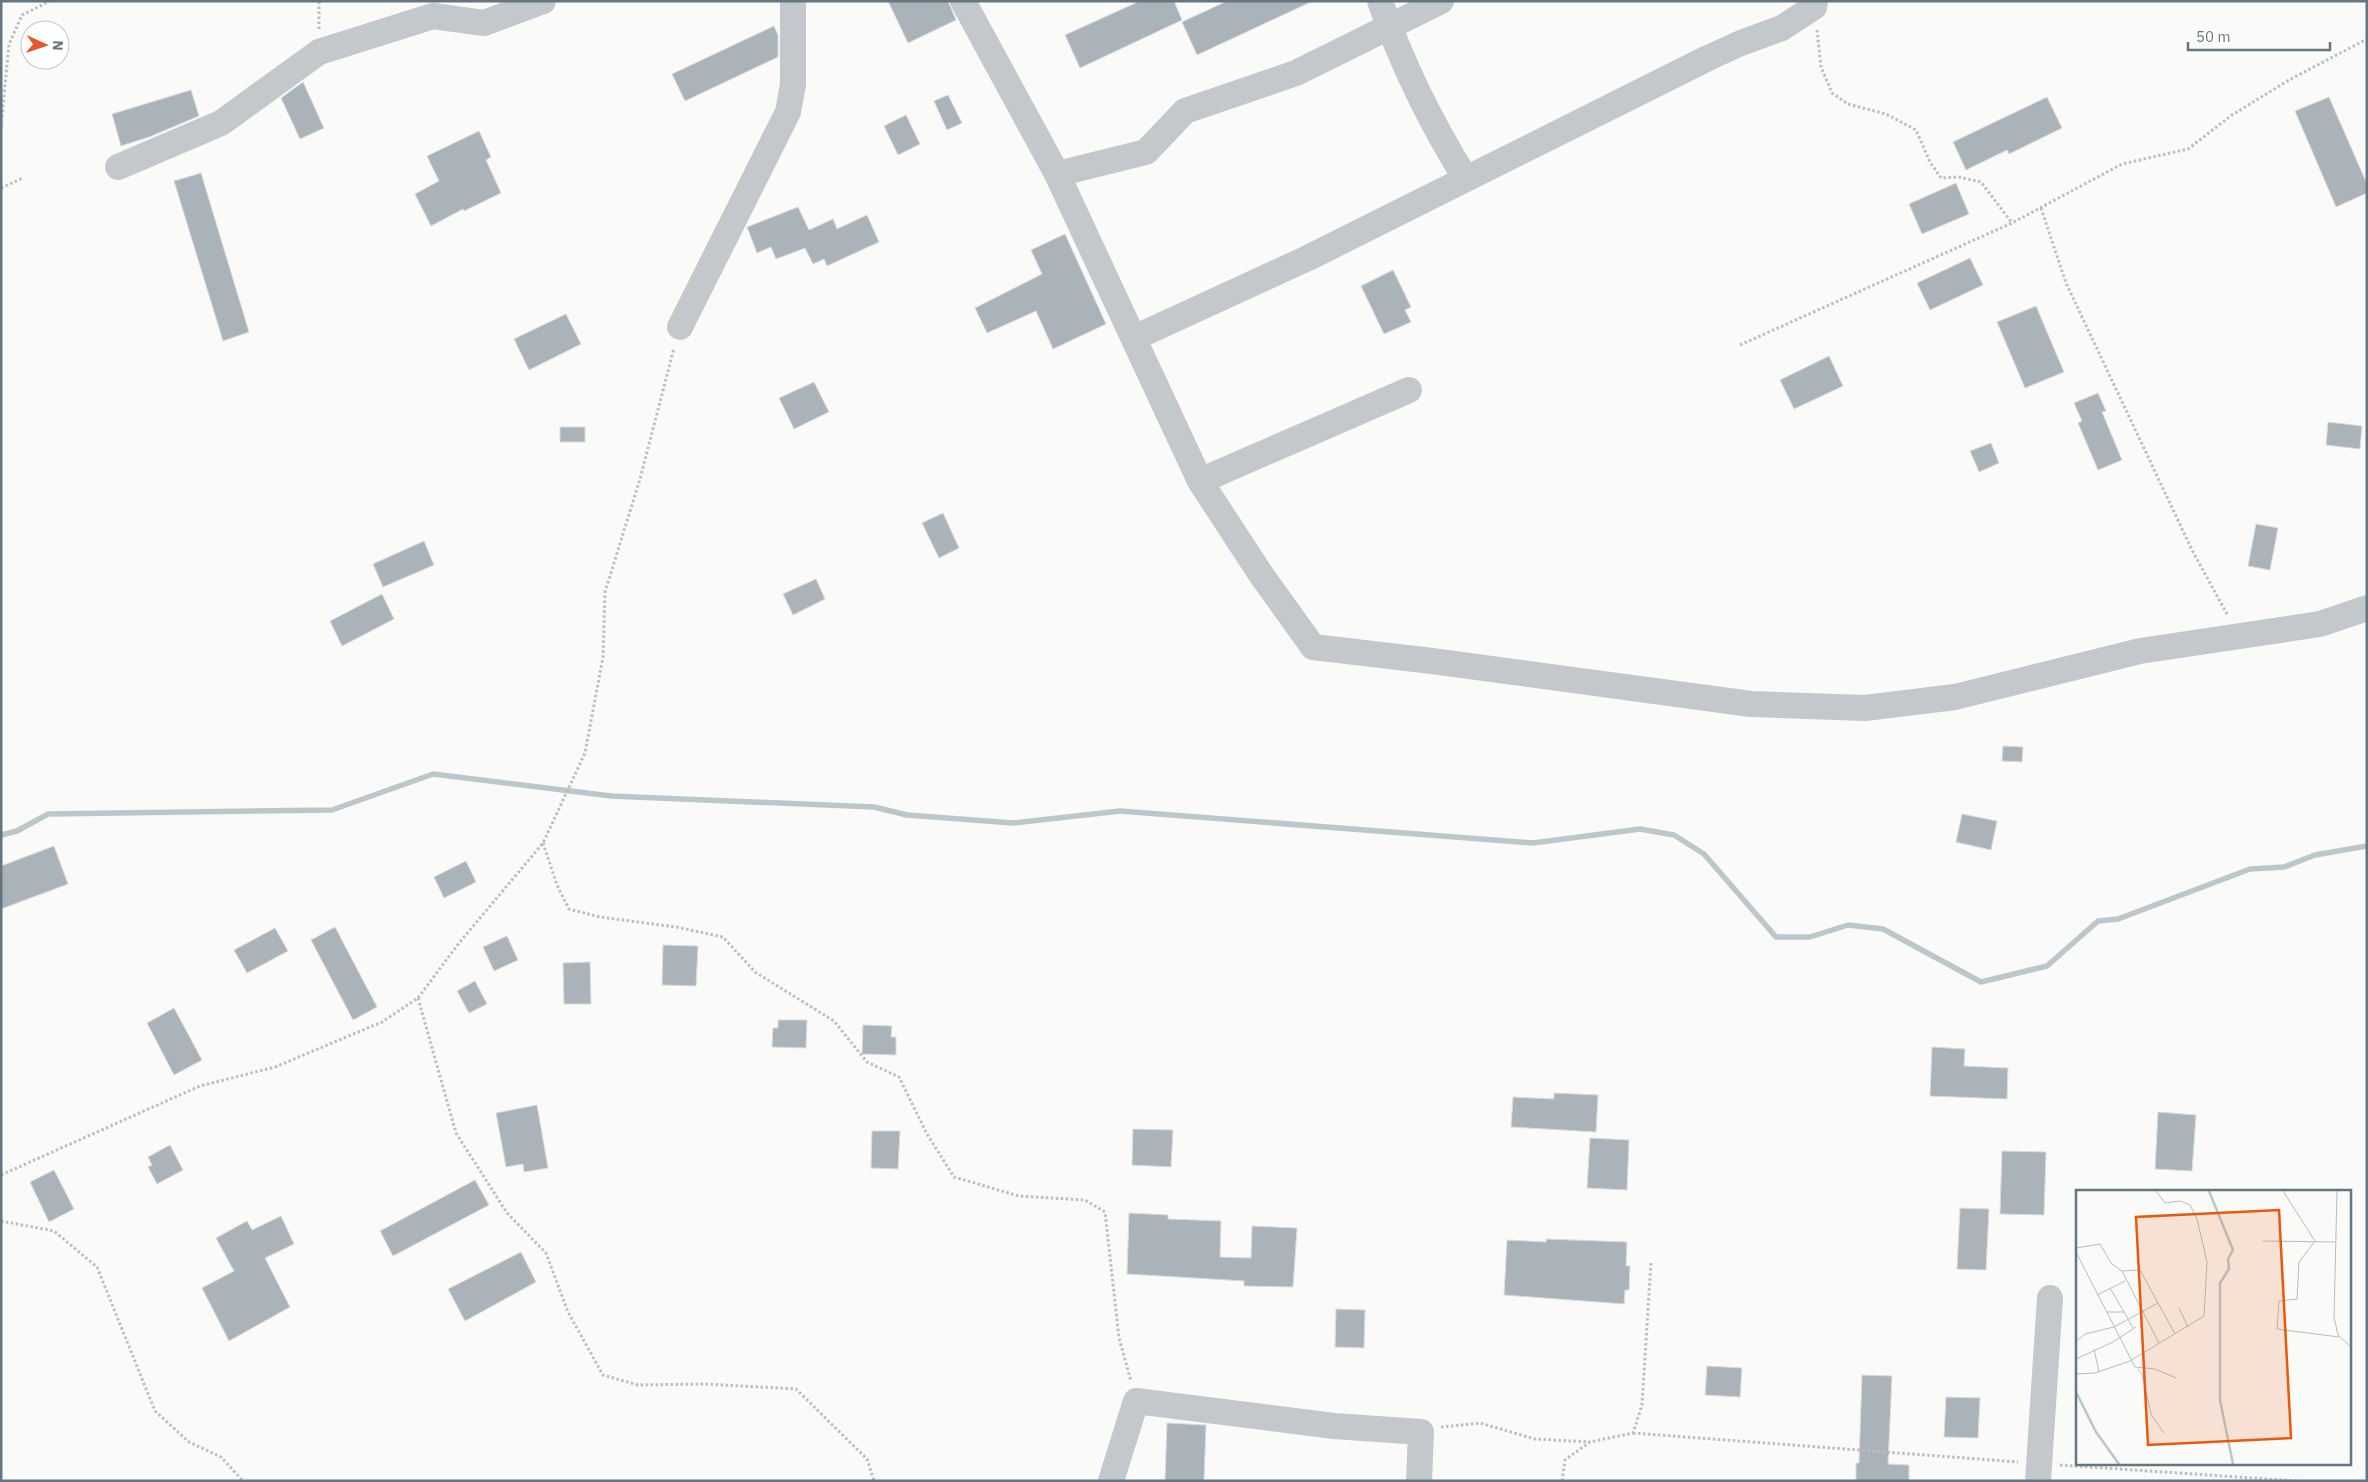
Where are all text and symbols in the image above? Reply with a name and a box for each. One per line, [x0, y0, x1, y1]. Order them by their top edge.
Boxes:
north arrow [20, 20, 70, 70]
scale bar [2188, 20, 2330, 52]
text: 50 m [2196, 27, 2231, 46]
text: N [49, 40, 67, 51]
inset map [2076, 1190, 2350, 1464]

